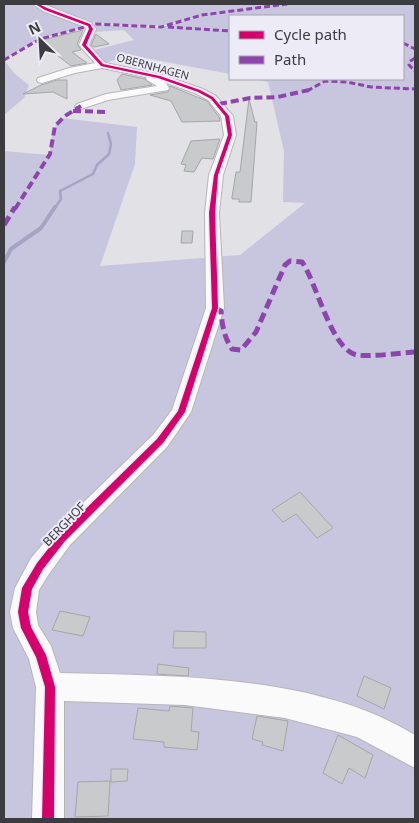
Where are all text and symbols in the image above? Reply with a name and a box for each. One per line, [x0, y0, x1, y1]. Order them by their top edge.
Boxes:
north arrow [15, 15, 65, 65]
legend [229, 15, 404, 80]
text: N [25, 17, 43, 39]
text: Cycle path [274, 24, 347, 44]
street label: OBERNHAGEN [115, 49, 191, 83]
text: Path [274, 49, 306, 69]
street label: BERGHOF [39, 498, 89, 550]

